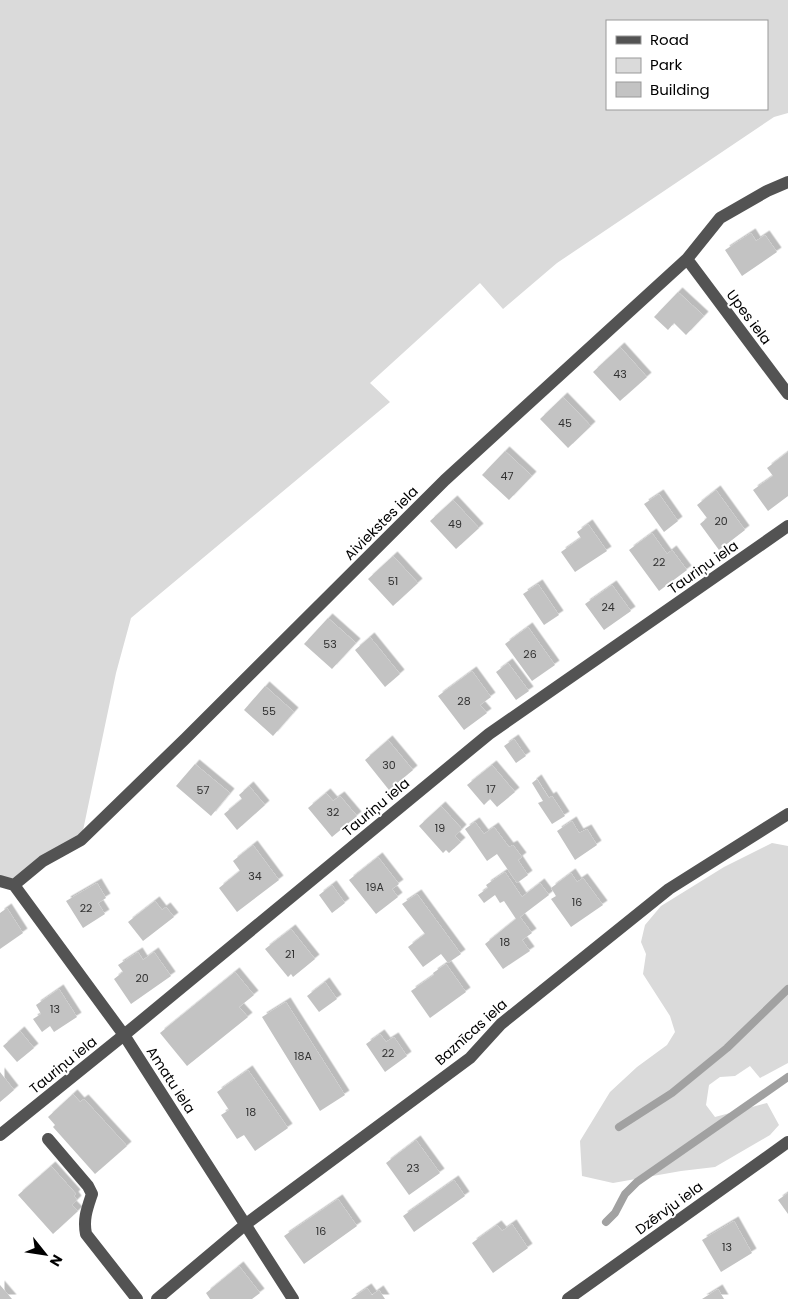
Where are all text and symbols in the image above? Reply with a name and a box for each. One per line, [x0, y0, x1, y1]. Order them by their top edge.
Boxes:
legend [606, 20, 768, 110]
text: Road [650, 29, 689, 50]
text: Park [650, 54, 682, 75]
text: Building [650, 79, 710, 100]
street label: Upes iela [722, 286, 776, 348]
house number: 43 [613, 366, 627, 382]
house number: 45 [558, 415, 572, 431]
house number: 47 [501, 468, 513, 484]
street label: Aiviekstes iela [340, 482, 422, 564]
house number: 20 [714, 513, 728, 529]
house number: 49 [448, 516, 462, 532]
street label: Tauriņu iela [664, 535, 742, 599]
house number: 22 [653, 554, 665, 570]
house number: 51 [388, 573, 398, 589]
house number: 24 [601, 599, 615, 615]
house number: 53 [323, 636, 337, 652]
house number: 26 [523, 646, 537, 662]
house number: 28 [457, 693, 471, 709]
house number: 55 [262, 703, 276, 719]
house number: 30 [382, 757, 396, 773]
street label: Tauriņu iela [338, 773, 414, 841]
house number: 17 [486, 781, 496, 797]
house number: 57 [197, 782, 209, 798]
house number: 32 [327, 804, 339, 820]
house number: 19 [435, 820, 445, 836]
house number: 34 [248, 868, 262, 884]
house number: 19A [366, 879, 385, 895]
house number: 16 [572, 894, 582, 910]
house number: 22 [80, 900, 92, 916]
house number: 18 [500, 934, 510, 950]
house number: 21 [285, 946, 295, 962]
house number: 20 [135, 970, 149, 986]
street label: Baznīcas iela [431, 994, 511, 1070]
house number: 13 [50, 1001, 60, 1017]
street label: Tauriņu iela [25, 1032, 101, 1098]
street label: Amatu iela [142, 1043, 200, 1117]
house number: 22 [382, 1045, 394, 1061]
house number: 18A [294, 1048, 313, 1064]
house number: 18 [246, 1104, 256, 1120]
house number: 23 [407, 1160, 419, 1176]
street label: Dzērvju iela [631, 1177, 707, 1239]
house number: 16 [316, 1223, 326, 1239]
north arrow [20, 1229, 70, 1279]
house number: 13 [722, 1239, 732, 1255]
text: N [45, 1251, 68, 1270]

